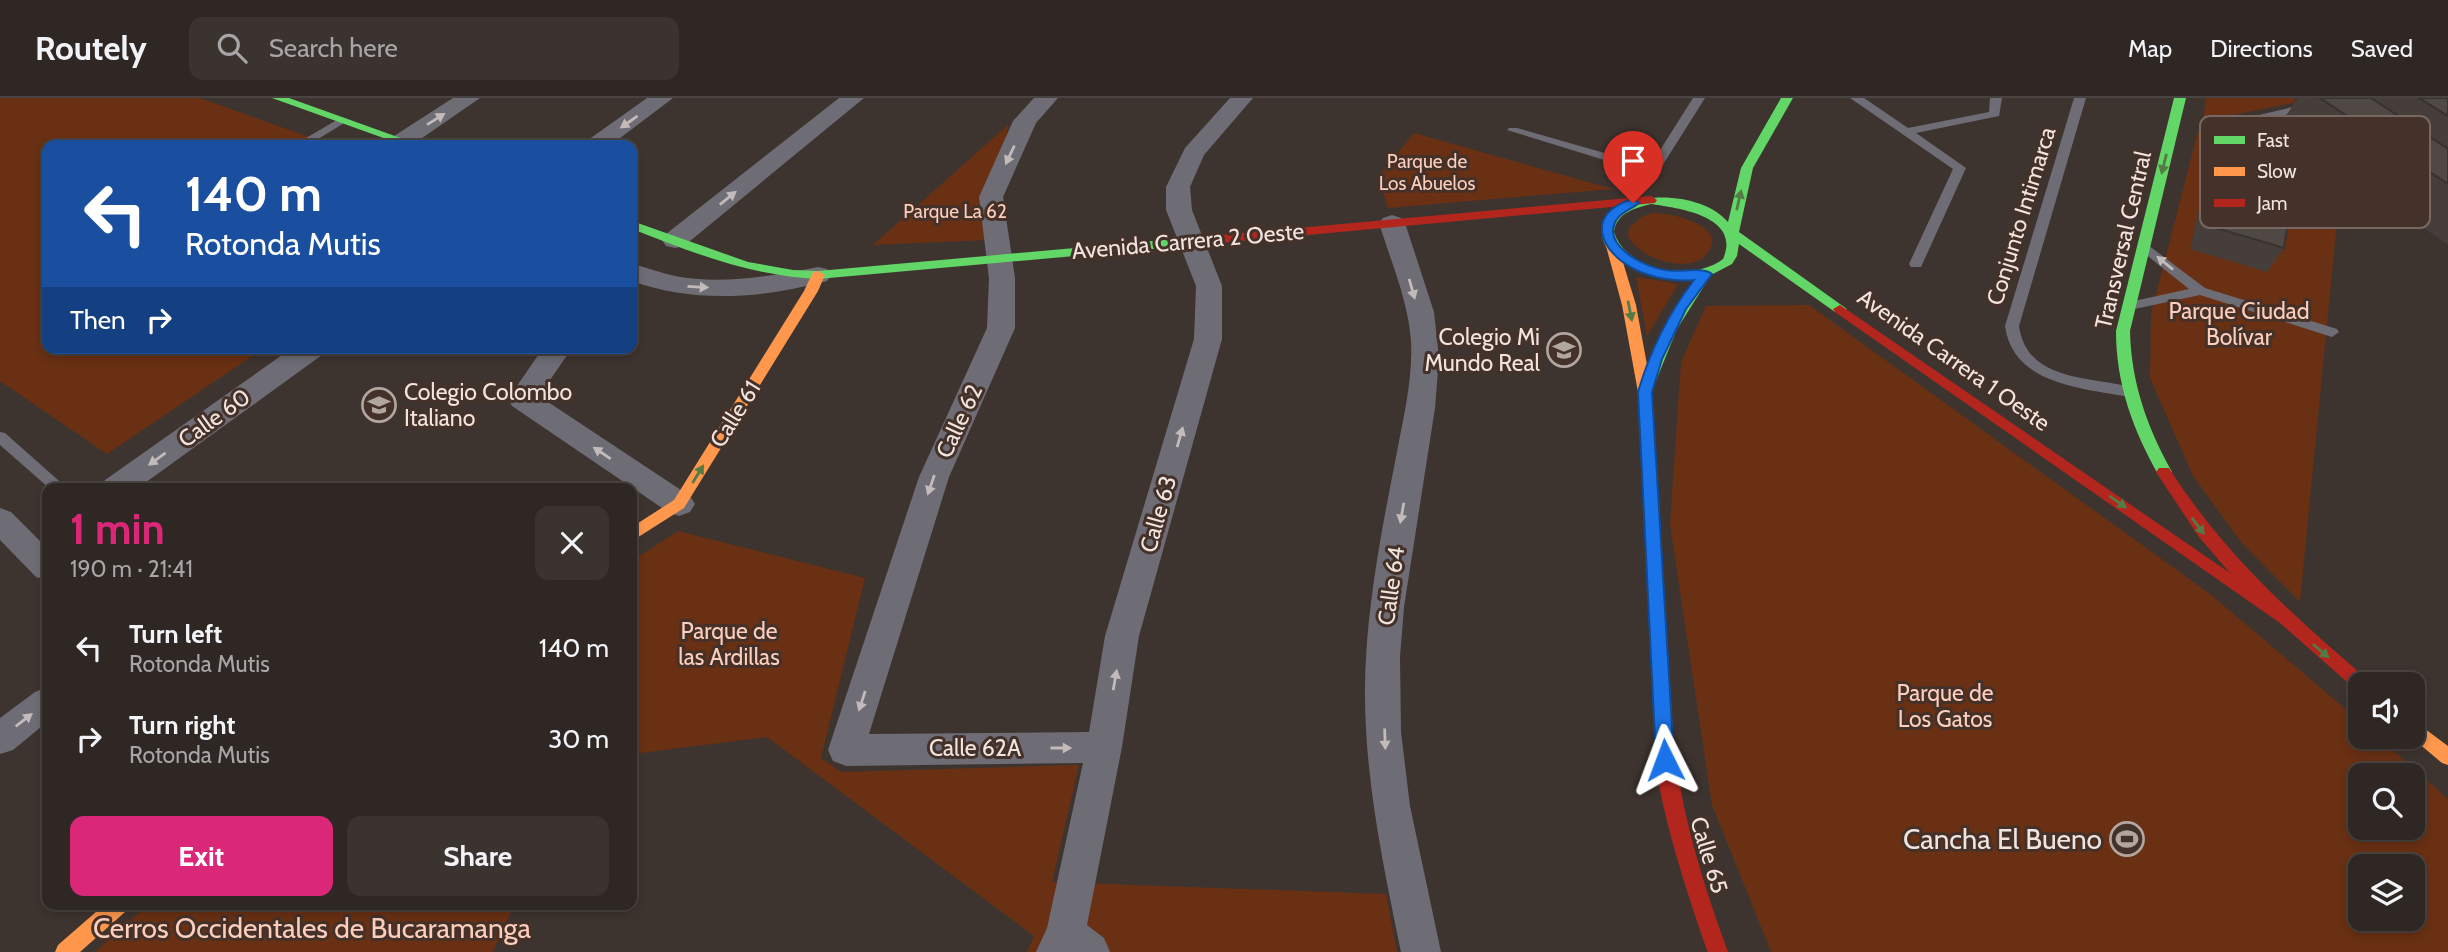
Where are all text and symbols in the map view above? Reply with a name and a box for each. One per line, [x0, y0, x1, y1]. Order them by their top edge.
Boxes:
search box [189, 17, 679, 80]
text: Routely [35, 28, 147, 68]
icon: search [213, 29, 251, 67]
text: Search here [269, 32, 398, 64]
text: Map [2128, 34, 2172, 63]
text: Directions [2210, 34, 2313, 63]
text: Saved [2351, 34, 2413, 63]
one-way arrow [426, 113, 445, 126]
one-way arrow [620, 115, 638, 129]
legend [2200, 116, 2430, 228]
street label: Conjunto Intimarca [1981, 123, 2061, 309]
text: Fast [2257, 129, 2290, 152]
pin [1603, 131, 1663, 203]
icon: arrive [1614, 142, 1652, 180]
one-way arrow [1004, 144, 1015, 165]
street label: Transversal Central [2089, 148, 2157, 332]
park label: Parque de Los Abuelos [1379, 150, 1475, 195]
one-way arrow [2158, 153, 2169, 175]
text: Slow [2257, 160, 2297, 183]
text: 140 m [185, 164, 322, 223]
icon: left [70, 168, 161, 259]
one-way arrow [1733, 189, 1744, 211]
one-way arrow [719, 191, 737, 205]
text: Jam [2256, 192, 2287, 215]
park label: Parque La 62 [903, 200, 1007, 223]
street label: Avenida Carrera 2 Oeste [1071, 217, 1306, 265]
text: Rotonda Mutis [185, 224, 381, 263]
one-way arrow [2157, 256, 2174, 271]
one-way arrow [1407, 278, 1417, 299]
one-way arrow [687, 281, 709, 292]
street label: Avenida Carrera 1 Oeste [1852, 283, 2056, 437]
park label: Parque Ciudad Bolívar [2168, 297, 2310, 351]
one-way arrow [1625, 300, 1636, 322]
icon: right [140, 301, 178, 339]
text: Then [70, 304, 126, 336]
place label: Colegio Mi Mundo Real [1424, 323, 1541, 377]
school or university icon: Colegio Mi Mundo Real [1545, 331, 1583, 369]
street label: Calle 61 [704, 376, 766, 452]
place label: Colegio Colombo Italiano [404, 378, 572, 432]
street label: Calle 62 [930, 380, 988, 462]
street label: Calle 60 [173, 383, 255, 453]
school or university icon: Colegio Colombo Italiano [360, 386, 398, 424]
one-way arrow [1176, 426, 1186, 447]
one-way arrow [592, 446, 612, 459]
one-way arrow [147, 452, 166, 466]
one-way arrow [692, 464, 705, 483]
street label: Calle 63 [1134, 472, 1182, 556]
one-way arrow [925, 474, 936, 495]
one-way arrow [2109, 495, 2128, 508]
one-way arrow [1396, 502, 1407, 524]
text: 1 min [70, 503, 165, 555]
button: close [535, 506, 609, 580]
one-way arrow [2191, 517, 2205, 535]
street label: Calle 64 [1372, 545, 1410, 627]
text: 190 m · 21:41 [70, 555, 193, 583]
park label: Parque de las Ardillas [678, 617, 780, 671]
text: Turn left [129, 618, 222, 650]
icon: left [70, 629, 108, 667]
text: 140 m [539, 632, 609, 664]
one-way arrow [2313, 643, 2330, 658]
text: Rotonda Mutis [129, 650, 270, 678]
one-way arrow [1110, 669, 1121, 691]
map controls [2348, 672, 2425, 931]
button: sound [2348, 672, 2425, 749]
park label: Parque de Los Gatos [1896, 679, 1994, 733]
one-way arrow [856, 691, 866, 712]
text: Turn right [129, 709, 235, 741]
one-way arrow [14, 713, 32, 728]
icon: right [70, 720, 108, 758]
text: 30 m [548, 723, 609, 755]
position arrow [1628, 723, 1702, 797]
one-way arrow [1379, 728, 1390, 750]
street label: Calle 62A [929, 734, 1021, 762]
text: Rotonda Mutis [129, 741, 270, 769]
one-way arrow [1051, 742, 1073, 753]
button: search [2348, 763, 2425, 840]
street label: Calle 65 [1684, 813, 1734, 897]
button: Exit [70, 816, 333, 896]
button: Share [347, 816, 609, 896]
sports icon: Cancha El Bueno [2108, 820, 2146, 858]
place label: Cancha El Bueno [1903, 822, 2102, 856]
button: layers [2348, 854, 2425, 931]
park label: Cerros Occidentales de Bucaramanga [93, 911, 532, 945]

